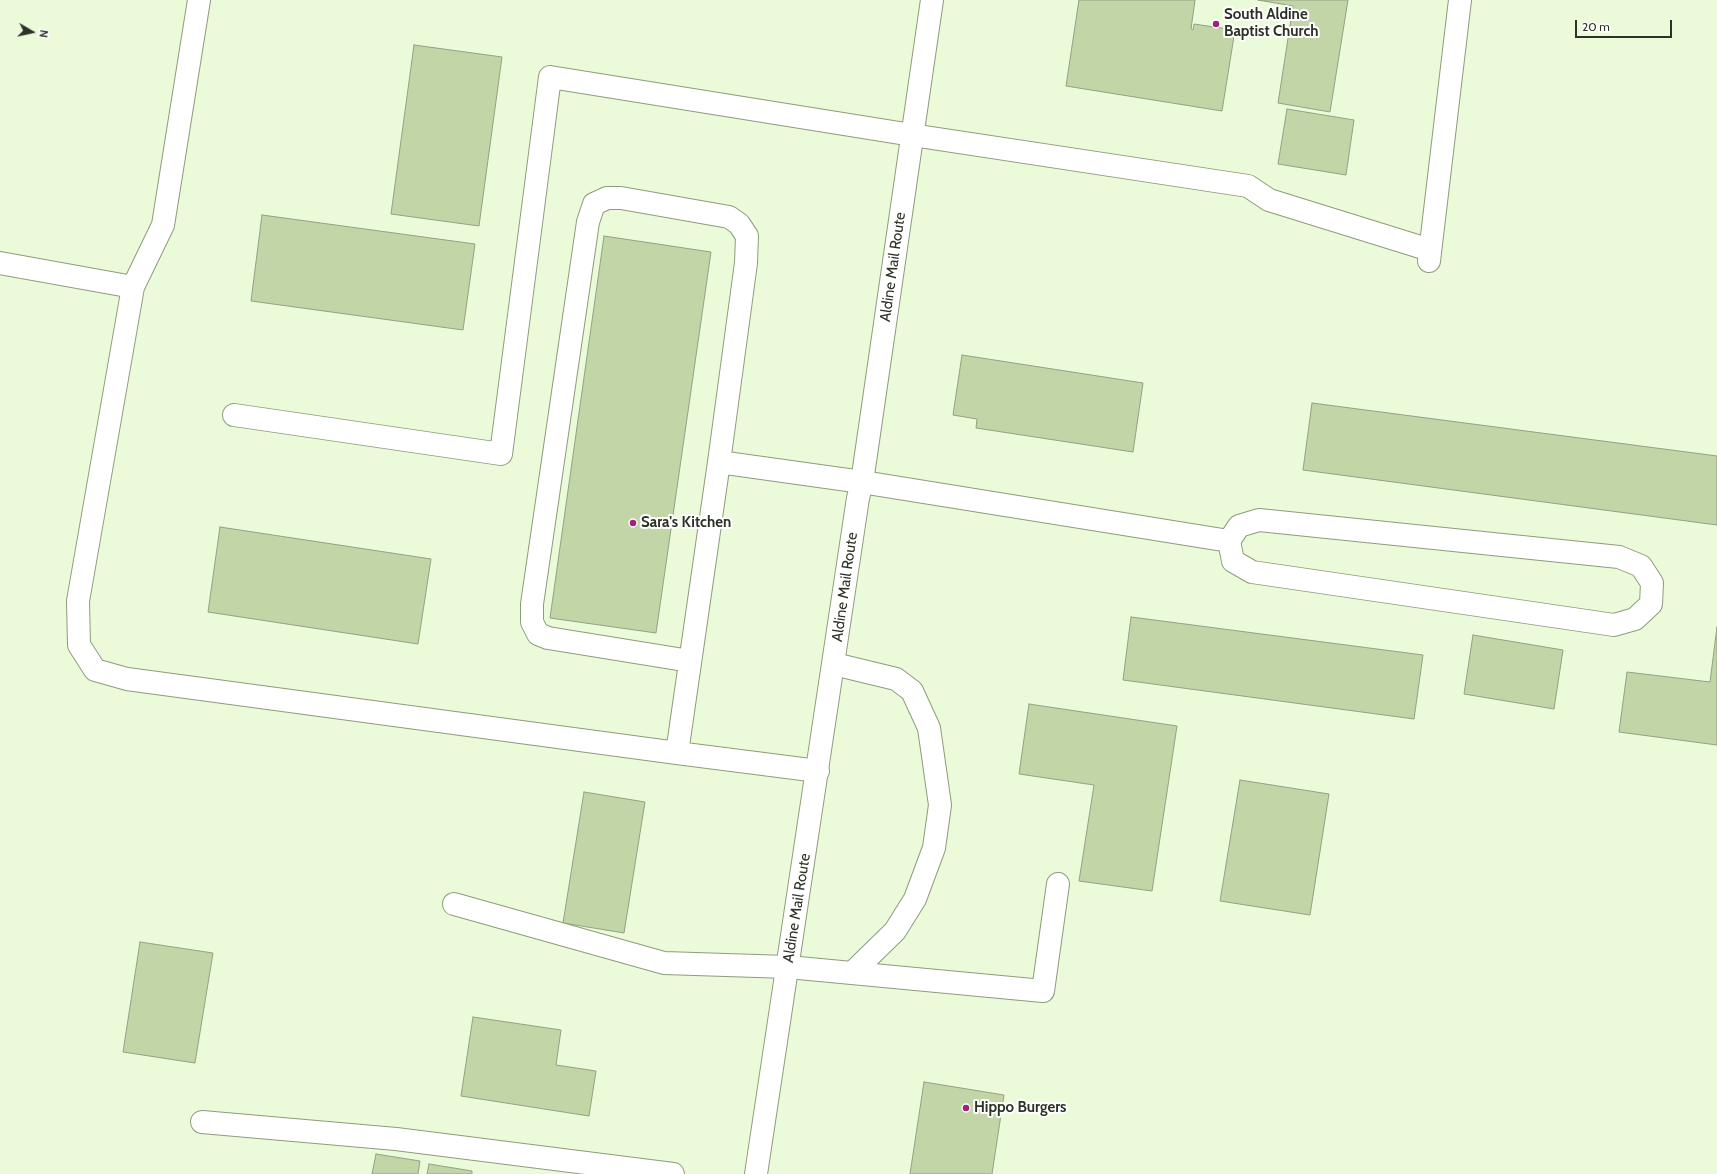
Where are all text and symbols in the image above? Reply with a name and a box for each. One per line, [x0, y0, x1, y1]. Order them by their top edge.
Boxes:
place label: South Aldine Baptist Church [1224, 6, 1319, 41]
north arrow [12, 12, 52, 52]
scale bar [1577, 12, 1674, 38]
marker: South Aldine Baptist Church [1211, 19, 1221, 29]
text: 20 m [1582, 19, 1610, 34]
text: N [36, 29, 51, 39]
street label: Aldine Mail Route [876, 211, 910, 323]
place label: Sara's Kitchen [641, 514, 731, 532]
marker: Sara's Kitchen [628, 518, 638, 528]
street label: Aldine Mail Route [828, 531, 862, 643]
street label: Aldine Mail Route [779, 852, 815, 964]
place label: Hippo Burgers [974, 1099, 1066, 1117]
marker: Hippo Burgers [961, 1103, 971, 1113]

